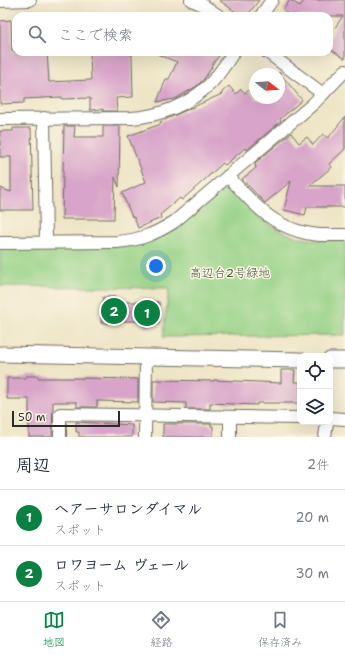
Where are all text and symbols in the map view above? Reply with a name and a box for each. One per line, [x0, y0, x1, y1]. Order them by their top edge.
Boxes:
search box [12, 12, 333, 56]
icon: search [26, 23, 48, 45]
text: ここで検索 [58, 25, 133, 45]
north arrow [249, 68, 285, 104]
your location [146, 256, 166, 276]
park label: 高辺台2号緑地 [190, 265, 270, 281]
pin: 2 [101, 296, 127, 326]
pin: 1 [134, 298, 160, 328]
map controls [297, 353, 333, 425]
button: locate [297, 353, 333, 389]
button: layers [297, 389, 333, 425]
scale bar [12, 409, 120, 428]
text: 50 m [18, 410, 46, 425]
text: 周辺 [16, 454, 50, 476]
text: 2件 [307, 456, 329, 473]
text: ヘアーサロンダイマル [54, 499, 202, 519]
text: 1 [26, 509, 32, 526]
text: 20 m [296, 509, 329, 526]
text: スポット [54, 521, 106, 538]
text: ロワヨーム ヴェール [54, 555, 189, 575]
text: 2 [24, 565, 34, 582]
text: 30 m [295, 565, 329, 582]
text: スポット [54, 577, 106, 594]
tab: 地図 [43, 609, 65, 650]
tab: 経路 [150, 609, 172, 650]
tab: 保存済み [258, 609, 302, 650]

